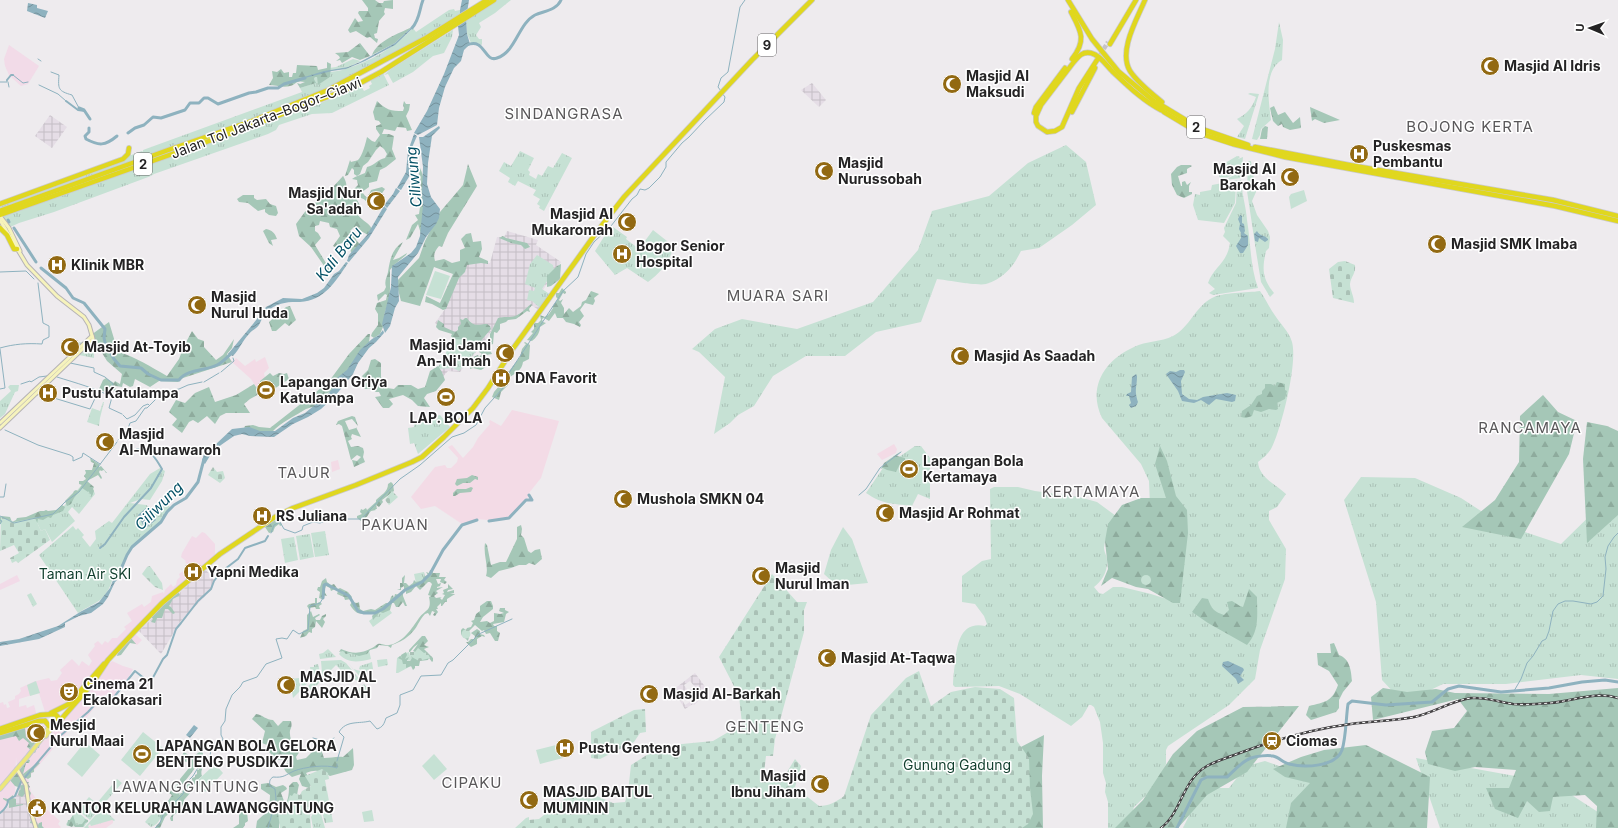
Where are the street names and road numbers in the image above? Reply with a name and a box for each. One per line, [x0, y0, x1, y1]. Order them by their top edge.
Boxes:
road number: 9 [758, 34, 776, 56]
street label: Jalan Tol Jakarta–Bogor–Ciawi [168, 73, 363, 162]
road number: 2 [1187, 116, 1205, 138]
road number: 2 [134, 153, 152, 175]

